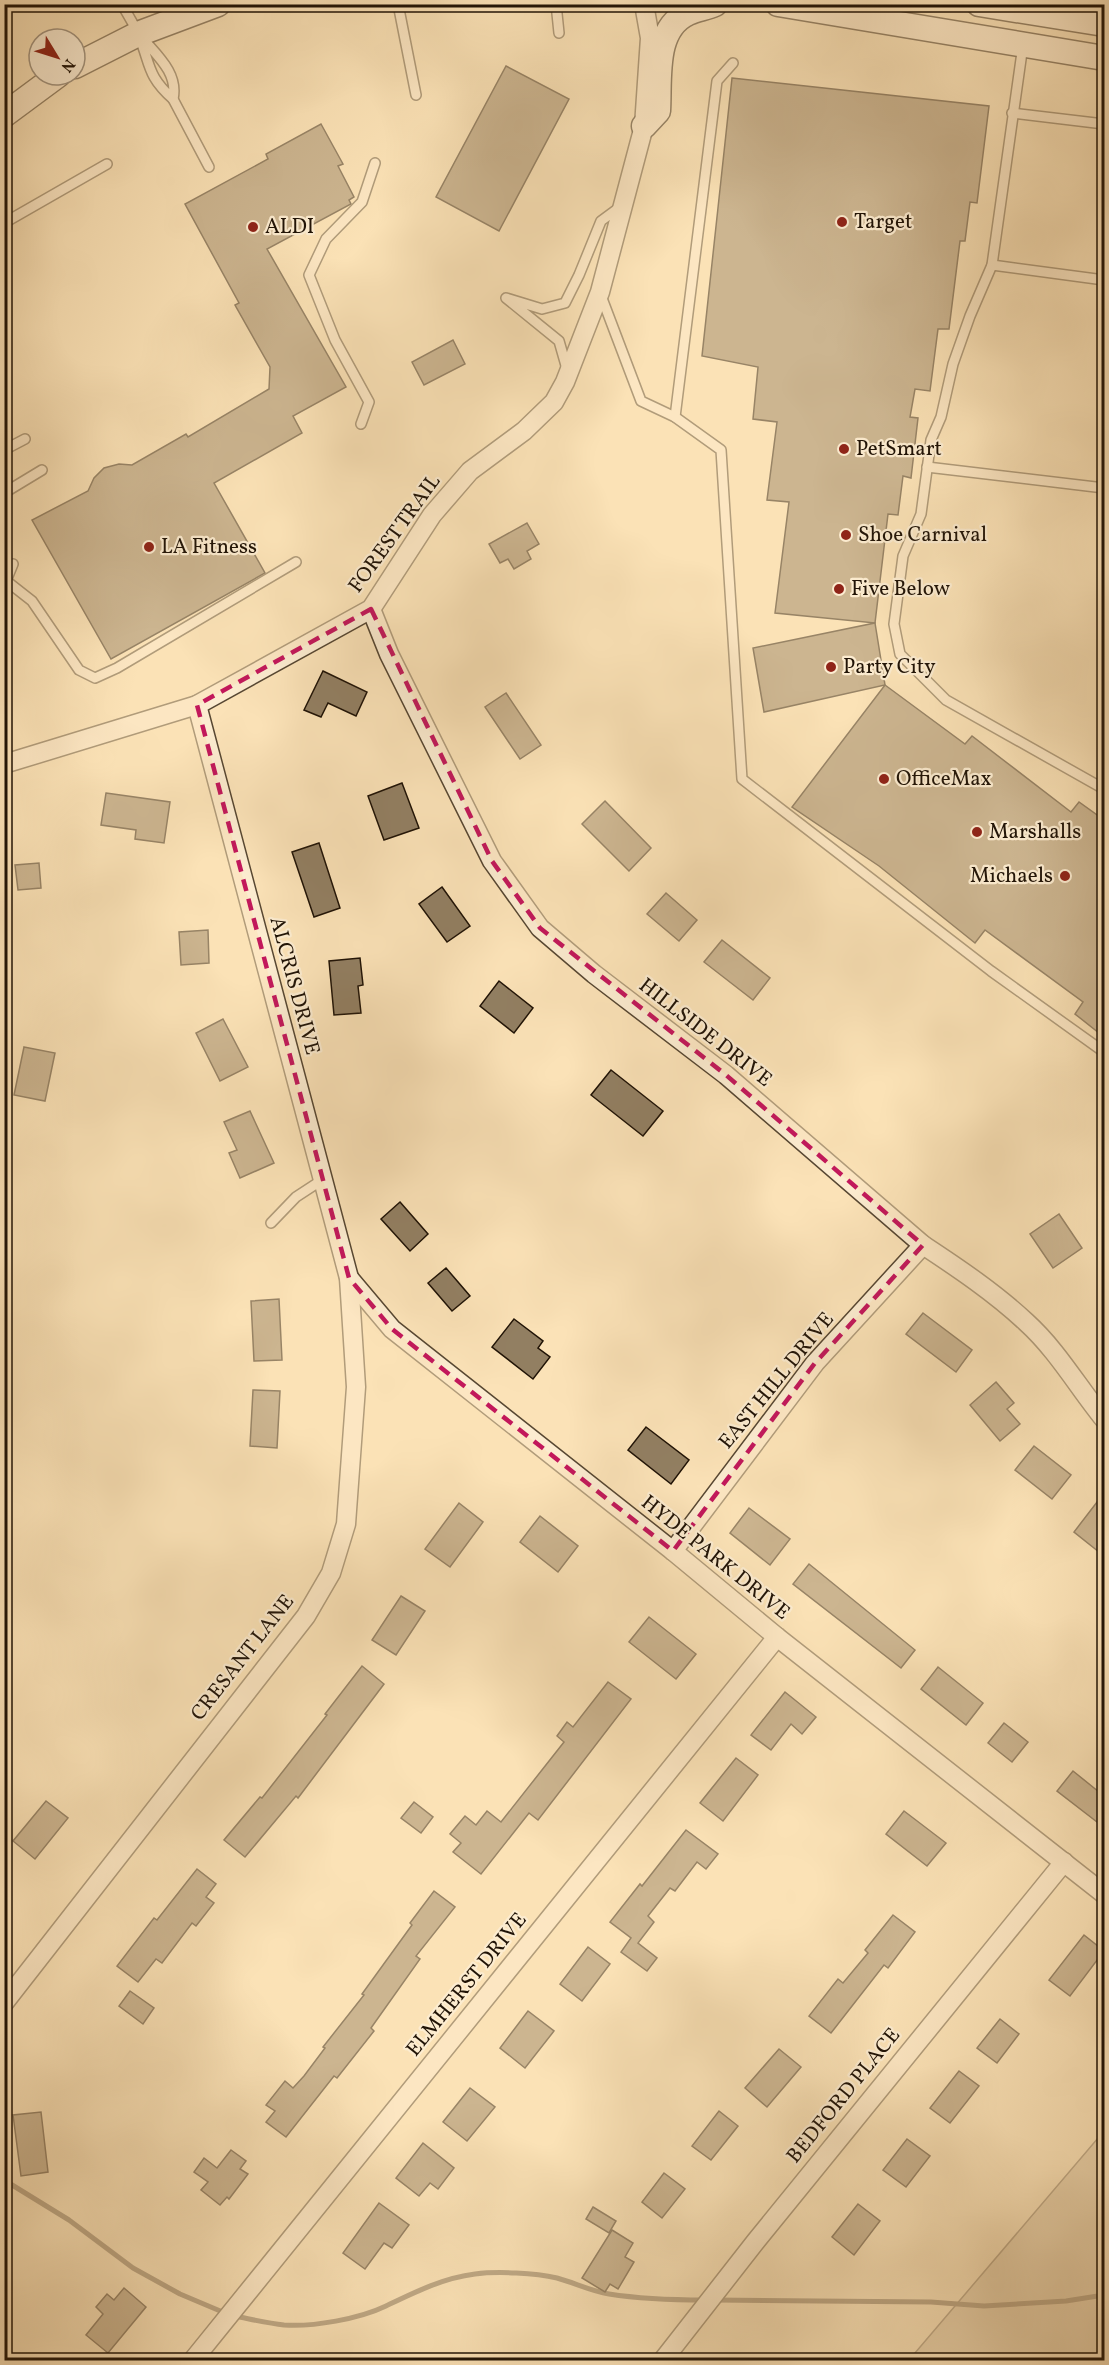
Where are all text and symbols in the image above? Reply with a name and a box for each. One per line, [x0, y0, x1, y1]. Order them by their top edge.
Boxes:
north arrow [27, 27, 87, 87]
text: N [55, 54, 79, 77]
place label: Target [854, 208, 912, 237]
place label: ALDI [265, 213, 314, 242]
marker: Target [835, 215, 849, 229]
marker: ALDI [246, 220, 260, 234]
place label: PetSmart [856, 435, 942, 464]
marker: PetSmart [837, 442, 851, 456]
street label: FOREST TRAIL [342, 469, 448, 599]
place label: Shoe Carnival [858, 521, 987, 550]
marker: Shoe Carnival [839, 528, 853, 542]
place label: LA Fitness [161, 533, 257, 562]
marker: LA Fitness [142, 540, 156, 554]
place label: Five Below [851, 575, 950, 604]
marker: Five Below [832, 582, 846, 596]
place label: Party City [843, 653, 936, 682]
marker: Party City [824, 660, 838, 674]
place label: OfficeMax [896, 765, 991, 794]
marker: OfficeMax [877, 772, 891, 786]
place label: Marshalls [989, 818, 1081, 847]
marker: Marshalls [970, 825, 984, 839]
place label: Michaels [970, 862, 1053, 891]
marker: Michaels [1058, 869, 1072, 883]
street label: ALCRIS DRIVE [262, 914, 326, 1058]
street label: HILLSIDE DRIVE [632, 972, 778, 1094]
street label: EAST HILL DRIVE [713, 1306, 841, 1456]
street label: HYDE PARK DRIVE [634, 1489, 796, 1627]
street label: CRESANT LANE [184, 1589, 302, 1727]
street label: ELMHERST DRIVE [400, 1907, 534, 2063]
street label: BEDFORD PLACE [780, 2022, 908, 2170]

